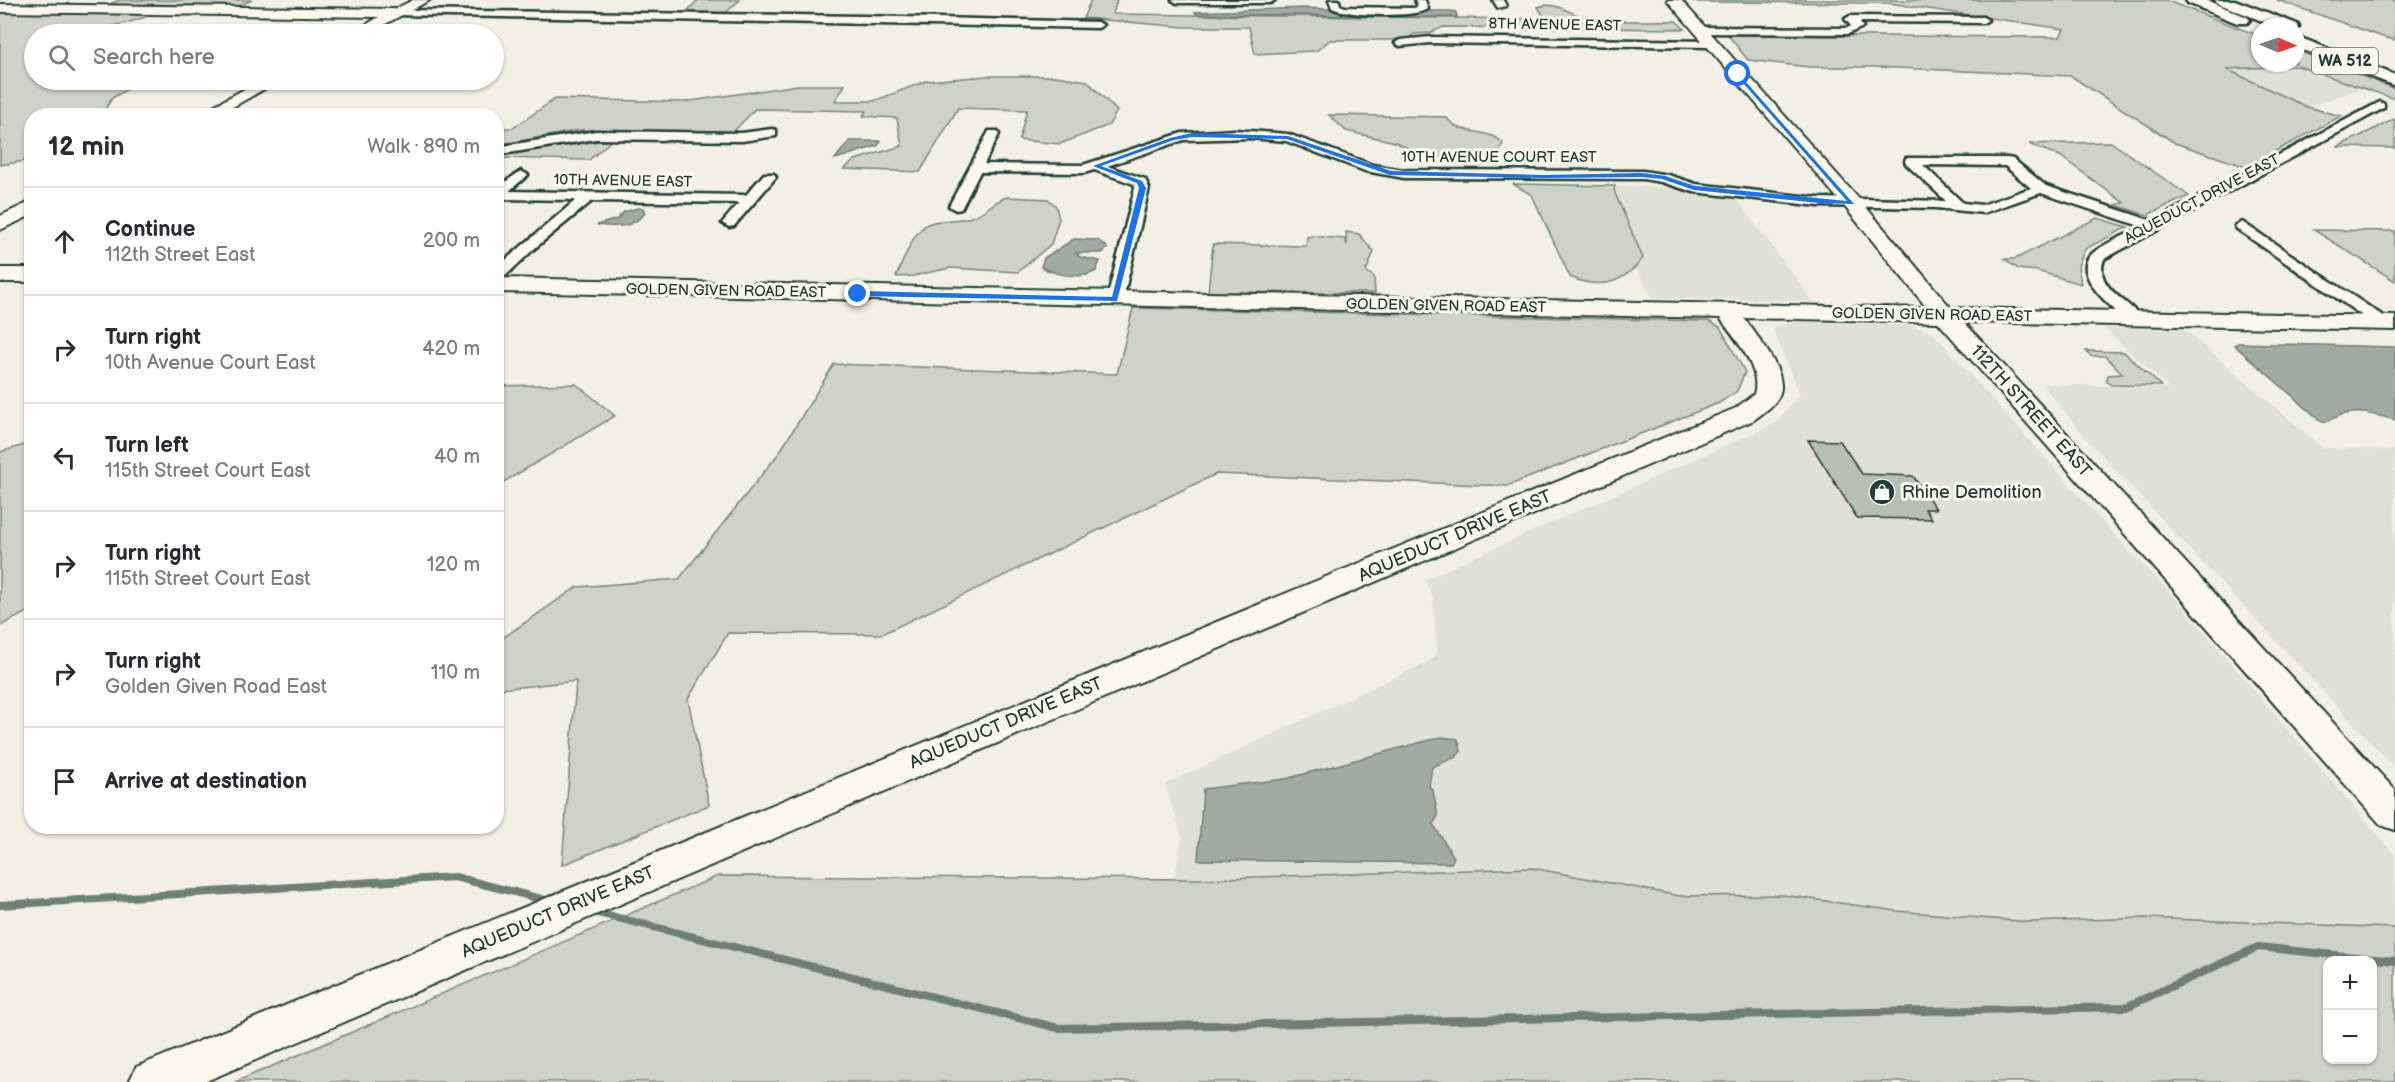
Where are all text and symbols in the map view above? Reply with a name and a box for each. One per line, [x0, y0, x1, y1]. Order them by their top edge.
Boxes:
street label: 8TH AVENUE EAST [1488, 14, 1622, 36]
north arrow [2251, 18, 2305, 72]
search box [24, 24, 504, 90]
icon: search [45, 41, 78, 74]
text: Search here [93, 44, 215, 71]
road number: WA 512 [2312, 48, 2378, 74]
route start [1724, 60, 1750, 86]
text: 12 min [48, 132, 125, 163]
text: Walk · 890 m [367, 135, 480, 159]
street label: 10TH AVENUE COURT EAST [1401, 148, 1597, 167]
street label: AQUEDUCT DRIVE EAST [2121, 150, 2283, 248]
street label: 10TH AVENUE EAST [553, 170, 693, 192]
text: Continue [105, 216, 195, 243]
icon: ahead [48, 225, 81, 258]
text: 200 m [423, 229, 480, 253]
text: 112th Street East [105, 243, 255, 267]
street label: GOLDEN GIVEN ROAD EAST [626, 280, 826, 302]
route end [844, 280, 870, 306]
street label: GOLDEN GIVEN ROAD EAST [1346, 295, 1546, 317]
street label: GOLDEN GIVEN ROAD EAST [1832, 304, 2032, 326]
text: Turn right [105, 324, 201, 351]
icon: right [48, 333, 81, 366]
text: 420 m [422, 337, 480, 361]
street label: 112TH STREET EAST [1966, 340, 2096, 482]
text: 10th Avenue Court East [105, 351, 316, 375]
text: Turn left [105, 432, 189, 459]
icon: left [48, 441, 81, 474]
text: 40 m [434, 445, 480, 469]
text: 115th Street Court East [105, 459, 311, 483]
shop icon: Rhine Demolition [1867, 477, 1897, 507]
place label: Rhine Demolition [1902, 482, 2042, 503]
street label: AQUEDUCT DRIVE EAST [1355, 486, 1555, 586]
text: Turn right [105, 540, 201, 567]
icon: right [48, 549, 81, 582]
text: 120 m [427, 553, 480, 577]
text: 115th Street Court East [105, 567, 311, 591]
text: Turn right [105, 648, 201, 675]
icon: right [48, 657, 81, 690]
text: 110 m [431, 661, 480, 685]
street label: AQUEDUCT DRIVE EAST [906, 673, 1106, 773]
text: Golden Given Road East [105, 675, 327, 699]
icon: arrive [48, 765, 81, 798]
text: Arrive at destination [105, 768, 307, 795]
street label: AQUEDUCT DRIVE EAST [458, 862, 658, 962]
map controls [2323, 956, 2377, 1064]
button: + [2323, 956, 2377, 1010]
button: − [2323, 1010, 2377, 1064]

